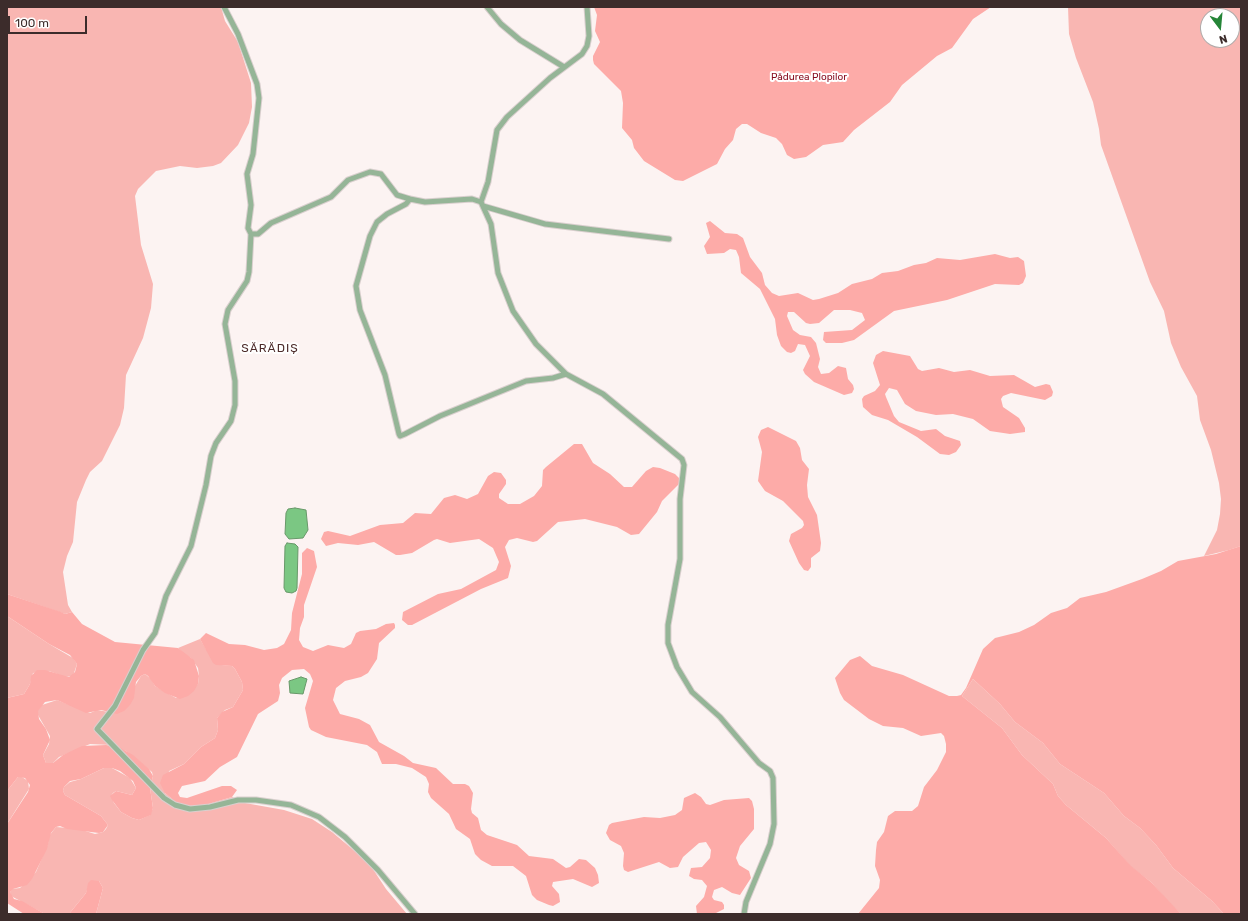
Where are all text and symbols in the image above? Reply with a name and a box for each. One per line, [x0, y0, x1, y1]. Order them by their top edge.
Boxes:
scale bar [10, 8, 89, 34]
north arrow [1200, 8, 1240, 48]
text: 100 m [15, 16, 49, 30]
text: N [1218, 32, 1229, 46]
park label: Pădurea Plopilor [771, 71, 847, 83]
district label: SĂRĂDIȘ [241, 342, 299, 356]

